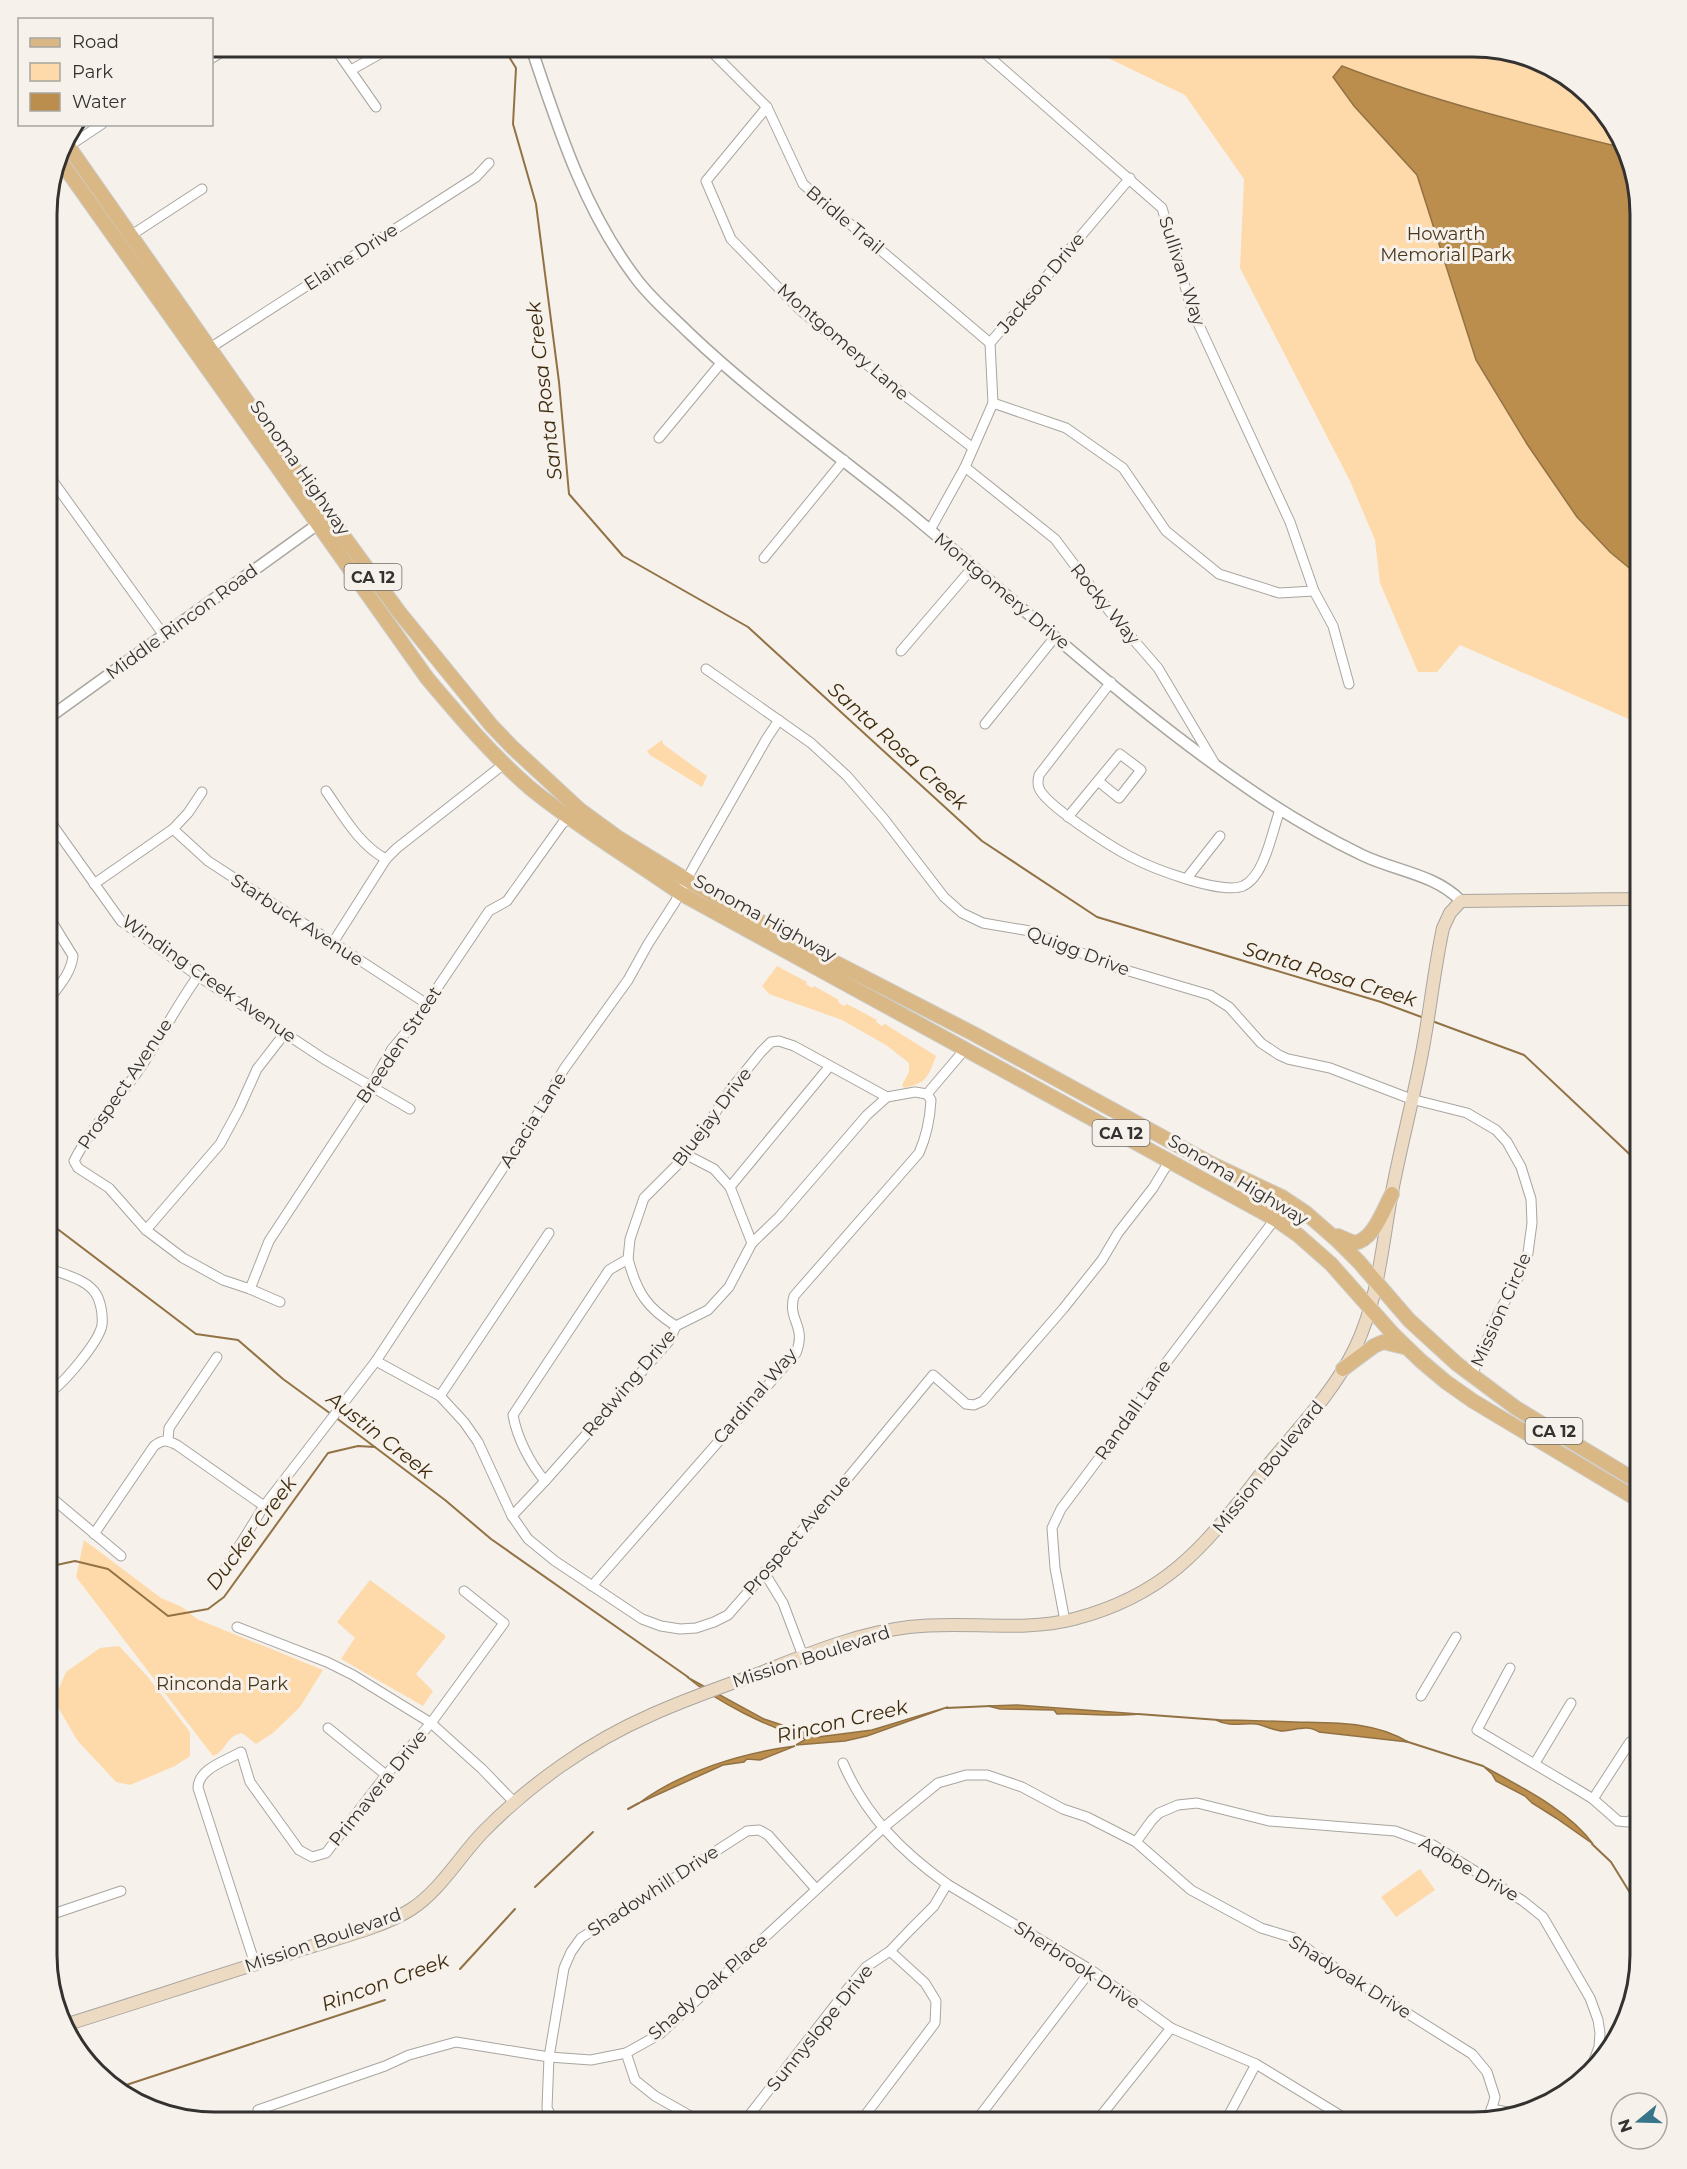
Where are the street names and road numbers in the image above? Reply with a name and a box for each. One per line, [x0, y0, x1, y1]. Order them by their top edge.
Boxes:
street label: Bridle Trail [802, 181, 888, 259]
street label: Sullivan Way [1154, 214, 1210, 329]
street label: Elaine Drive [300, 218, 402, 295]
street label: Jackson Drive [992, 228, 1089, 338]
street label: Montgomery Lane [773, 279, 913, 405]
street label: Sonoma Highway [245, 396, 355, 540]
street label: Montgomery Drive [930, 528, 1074, 654]
street label: Rocky Way [1066, 559, 1145, 649]
street label: Middle Rincon Road [102, 560, 262, 684]
road number: CA 12 [344, 564, 401, 590]
street label: Starbuck Avenue [227, 869, 367, 971]
street label: Sonoma Highway [690, 870, 840, 966]
street label: Winding Creek Avenue [118, 910, 301, 1048]
street label: Quigg Drive [1023, 921, 1133, 981]
street label: Breeden Street [352, 982, 446, 1108]
street label: Prospect Avenue [73, 1014, 177, 1154]
street label: Bluejay Drive [668, 1063, 756, 1171]
street label: Acacia Lane [495, 1068, 571, 1172]
road number: CA 12 [1092, 1120, 1150, 1146]
street label: Sonoma Highway [1164, 1129, 1312, 1231]
street label: Mission Circle [1466, 1249, 1536, 1371]
street label: Redwing Drive [578, 1325, 680, 1441]
street label: Cardinal Way [708, 1343, 802, 1449]
street label: Randall Lane [1090, 1356, 1176, 1464]
street label: Mission Boulevard [1208, 1396, 1328, 1538]
road number: CA 12 [1526, 1418, 1582, 1444]
street label: Prospect Avenue [739, 1470, 856, 1600]
street label: Mission Boulevard [729, 1621, 893, 1693]
street label: Primavera Drive [324, 1725, 432, 1851]
street label: Adobe Drive [1415, 1832, 1523, 1906]
street label: Shadowhill Drive [583, 1840, 723, 1941]
street label: Mission Boulevard [242, 1903, 404, 1977]
street label: Sherbrook Drive [1010, 1916, 1144, 2014]
street label: Shady Oak Place [644, 1929, 772, 2045]
street label: Shadyoak Drive [1285, 1931, 1415, 2023]
street label: Sunnyslope Drive [762, 1960, 878, 2096]

